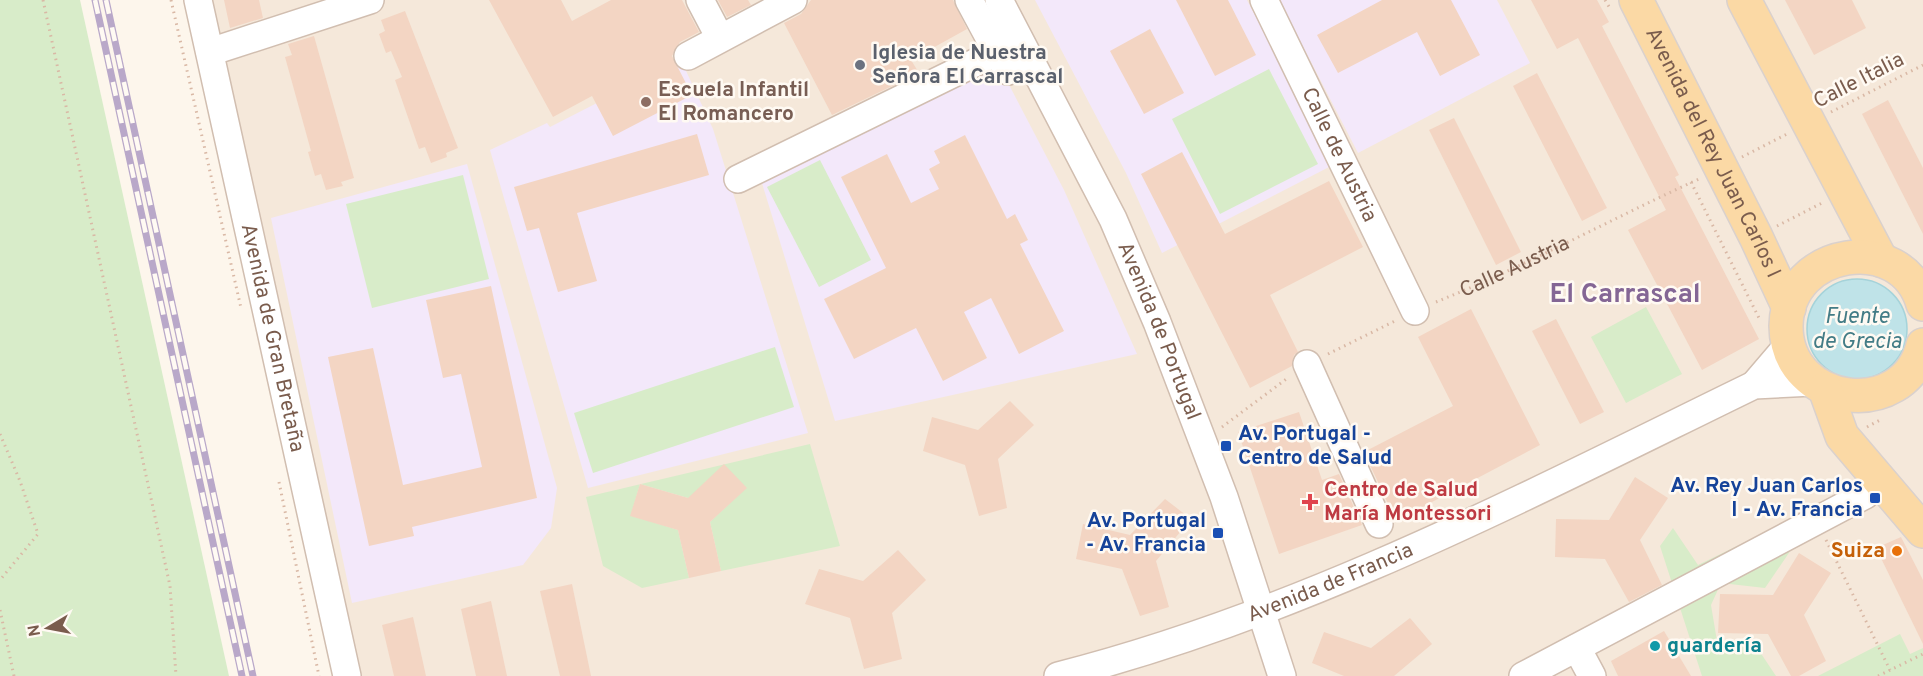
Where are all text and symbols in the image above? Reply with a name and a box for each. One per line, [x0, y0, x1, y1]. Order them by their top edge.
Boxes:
street label: Avenida del Rey Juan Carlos I [1639, 23, 1787, 282]
place label: Iglesia de Nuestra Señora El Carrascal [872, 40, 1063, 91]
street label: Calle Italia [1809, 47, 1909, 115]
marker: Iglesia de Nuestra Señora El Carrascal [853, 58, 867, 72]
place label: Escuela Infantil El Romancero [658, 77, 809, 128]
street label: Calle de Austria [1295, 83, 1383, 226]
marker: Escuela Infantil El Romancero [639, 95, 653, 109]
street label: Avenida de Gran Bretaña [234, 221, 311, 455]
street label: Calle Austria [1455, 230, 1574, 304]
street label: Avenida de Portugal [1111, 238, 1207, 424]
district label: El Carrascal [1549, 278, 1701, 312]
water label: Fuente de Grecia [1812, 304, 1902, 356]
place label: Av. Portugal - Centro de Salud [1238, 421, 1392, 472]
marker: Av. Portugal - Centro de Salud [1219, 439, 1233, 453]
place label: Av. Rey Juan Carlos I - Av. Francia [1670, 473, 1863, 524]
place label: Centro de Salud María Montessori [1324, 477, 1492, 528]
marker: Av. Rey Juan Carlos I - Av. Francia [1868, 491, 1882, 505]
marker: Centro de Salud María Montessori [1301, 493, 1319, 511]
place label: Av. Portugal - Av. Francia [1086, 508, 1206, 559]
marker: Av. Portugal - Av. Francia [1211, 526, 1225, 540]
street label: Avenida de Francia [1244, 537, 1417, 629]
place label: Suiza [1831, 538, 1885, 565]
marker: Suiza [1890, 544, 1904, 558]
north arrow [18, 598, 78, 658]
text: N [24, 623, 46, 638]
place label: guardería [1667, 633, 1762, 660]
marker: guardería [1648, 639, 1662, 653]

